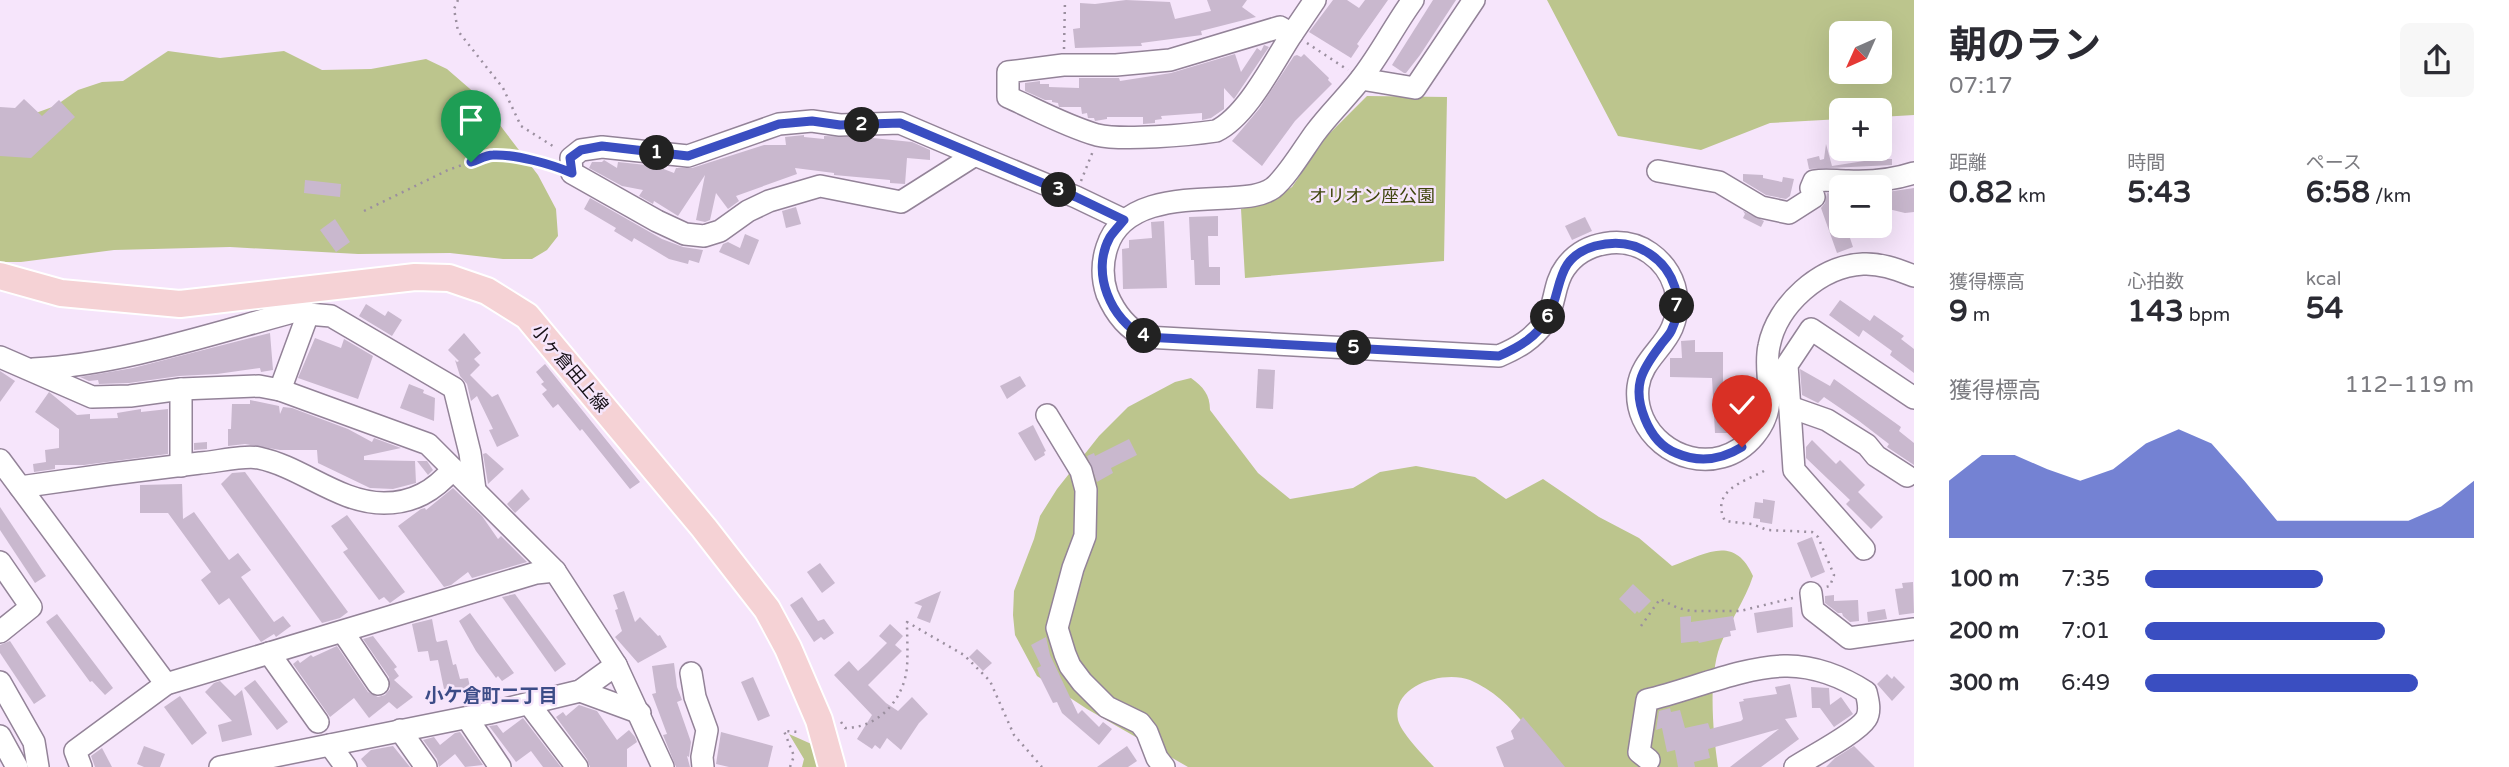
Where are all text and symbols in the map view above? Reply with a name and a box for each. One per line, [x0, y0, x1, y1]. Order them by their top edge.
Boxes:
north arrow [1829, 21, 1892, 84]
map controls [1829, 21, 1892, 238]
text: 朝のラン [1949, 23, 2101, 69]
button: share [2400, 23, 2474, 97]
text: 07:17 [1949, 72, 2013, 100]
pin [441, 90, 501, 162]
button: + [1829, 98, 1892, 161]
icon: arrive [452, 101, 490, 139]
pin: 2 [844, 108, 880, 142]
text: 2 [856, 113, 867, 135]
pin: 1 [640, 136, 674, 170]
text: 1 [651, 141, 662, 163]
text: 距離 [1949, 152, 1987, 174]
text: 時間 [2127, 152, 2165, 174]
text: ペース [2306, 152, 2362, 174]
pin: 3 [1042, 172, 1076, 208]
text: 0.82 [1949, 174, 2013, 211]
text: 5:43 [2127, 174, 2192, 211]
text: 6:58 [2306, 174, 2370, 211]
button: − [1829, 175, 1892, 238]
text: 3 [1053, 178, 1064, 200]
park label: オリオン座公園 [1309, 185, 1435, 207]
text: km [2013, 185, 2046, 207]
text: /km [2370, 185, 2411, 207]
text: kcal [2306, 268, 2341, 290]
text: 獲得標高 [1949, 271, 2025, 293]
text: 心拍数 [2127, 271, 2184, 293]
pin: 7 [1660, 288, 1694, 324]
text: 54 [2306, 290, 2343, 327]
text: 9 [1949, 293, 1968, 330]
text: 143 [2127, 293, 2184, 330]
text: 7 [1671, 294, 1682, 316]
pin: 6 [1530, 300, 1566, 334]
text: m [1968, 304, 1990, 326]
text: bpm [2184, 304, 2230, 326]
text: 6 [1542, 305, 1553, 327]
pin: 4 [1126, 318, 1162, 354]
street label: 小ヶ倉田上線 [527, 320, 613, 416]
text: 4 [1138, 324, 1149, 346]
pin: 5 [1336, 330, 1372, 366]
text: 5 [1348, 336, 1359, 358]
text: 112–119 m [2345, 371, 2474, 399]
pin [1712, 375, 1772, 447]
text: 獲得標高 [1949, 377, 2041, 405]
icon: check [1723, 386, 1761, 424]
text: 100 m [1949, 565, 2019, 593]
text: 7:35 [2061, 565, 2110, 593]
text: 200 m [1949, 617, 2019, 645]
text: 7:01 [2061, 617, 2110, 645]
text: 300 m [1949, 669, 2019, 697]
text: 6:49 [2061, 669, 2110, 697]
district label: 小ケ倉町二丁目 [424, 685, 558, 707]

